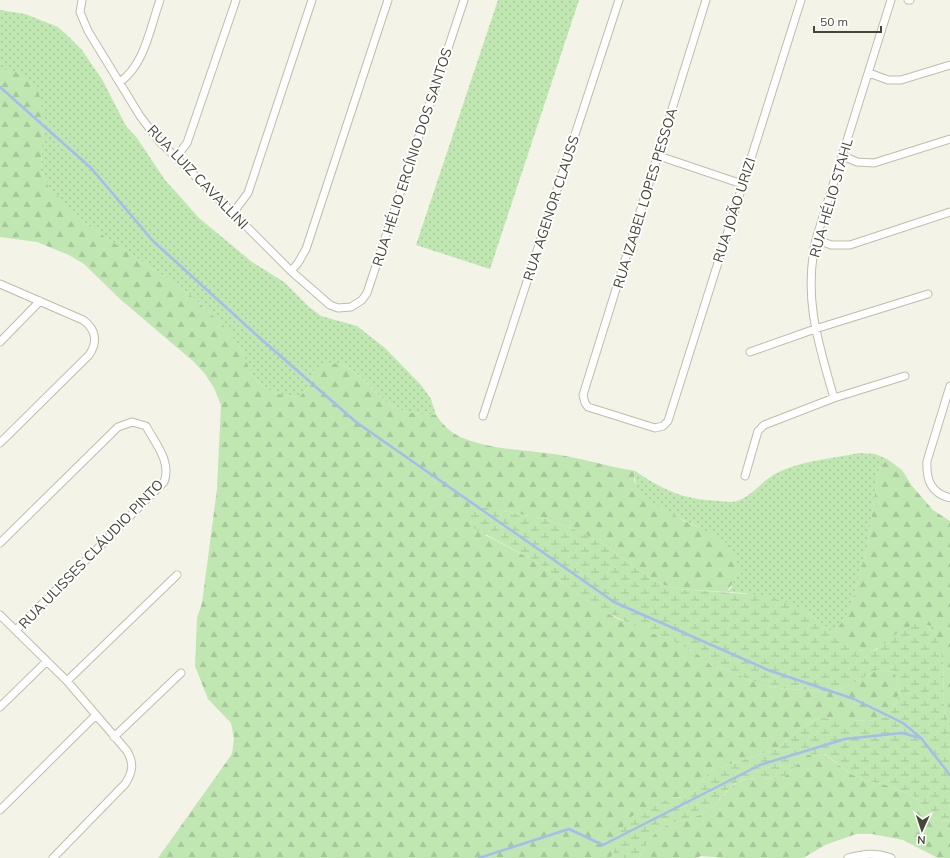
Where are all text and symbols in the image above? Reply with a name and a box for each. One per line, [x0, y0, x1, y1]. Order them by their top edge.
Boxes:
scale bar [814, 8, 881, 34]
text: 50 m [820, 14, 848, 29]
street label: RUA HÉLIO ERCÍNIO DOS SANTOS [368, 45, 456, 268]
street label: RUA IZABEL LOPES PESSOA [609, 105, 681, 291]
street label: RUA LUIZ CAVALLINI [144, 121, 252, 233]
street label: RUA AGENOR CLAUSS [519, 133, 583, 283]
street label: RUA HÉLIO STAHL [805, 136, 857, 260]
street label: RUA JOÃO URIZI [709, 155, 759, 265]
street label: RUA ULISSES CLÁUDIO PINTO [15, 475, 167, 633]
north arrow [902, 810, 942, 850]
text: N [917, 833, 926, 847]

